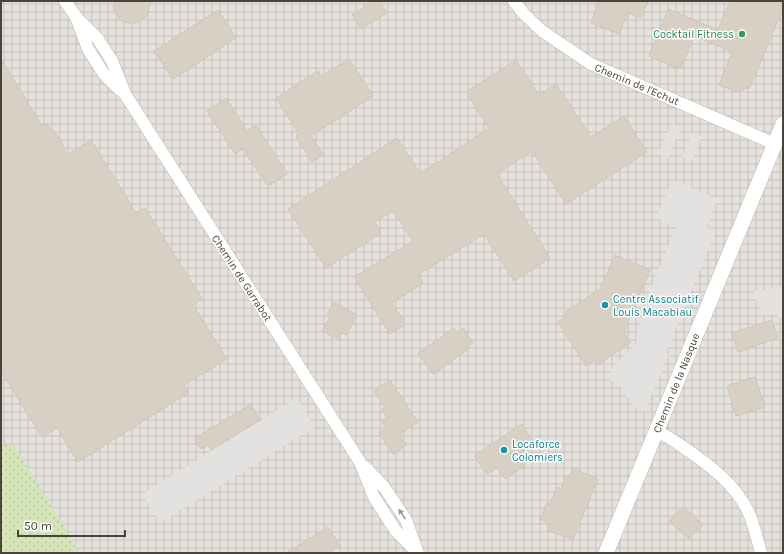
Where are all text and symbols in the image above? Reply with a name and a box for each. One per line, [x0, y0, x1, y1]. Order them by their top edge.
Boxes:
place label: Cocktail Fitness [653, 28, 734, 41]
marker: Cocktail Fitness [737, 29, 747, 39]
street label: Chemin de l'Echut [593, 61, 681, 108]
street label: Chemin de Garrabot [209, 233, 274, 324]
place label: Centre Associatif Louis Macabiau [613, 293, 699, 319]
marker: Centre Associatif Louis Macabiau [600, 300, 610, 310]
street label: Chemin de la Nasque [650, 331, 703, 435]
place label: Locaforce Colomiers [512, 438, 563, 464]
marker: Locaforce Colomiers [499, 445, 509, 455]
one-way arrow [398, 509, 406, 519]
scale bar [18, 512, 125, 538]
text: 50 m [24, 519, 52, 533]

